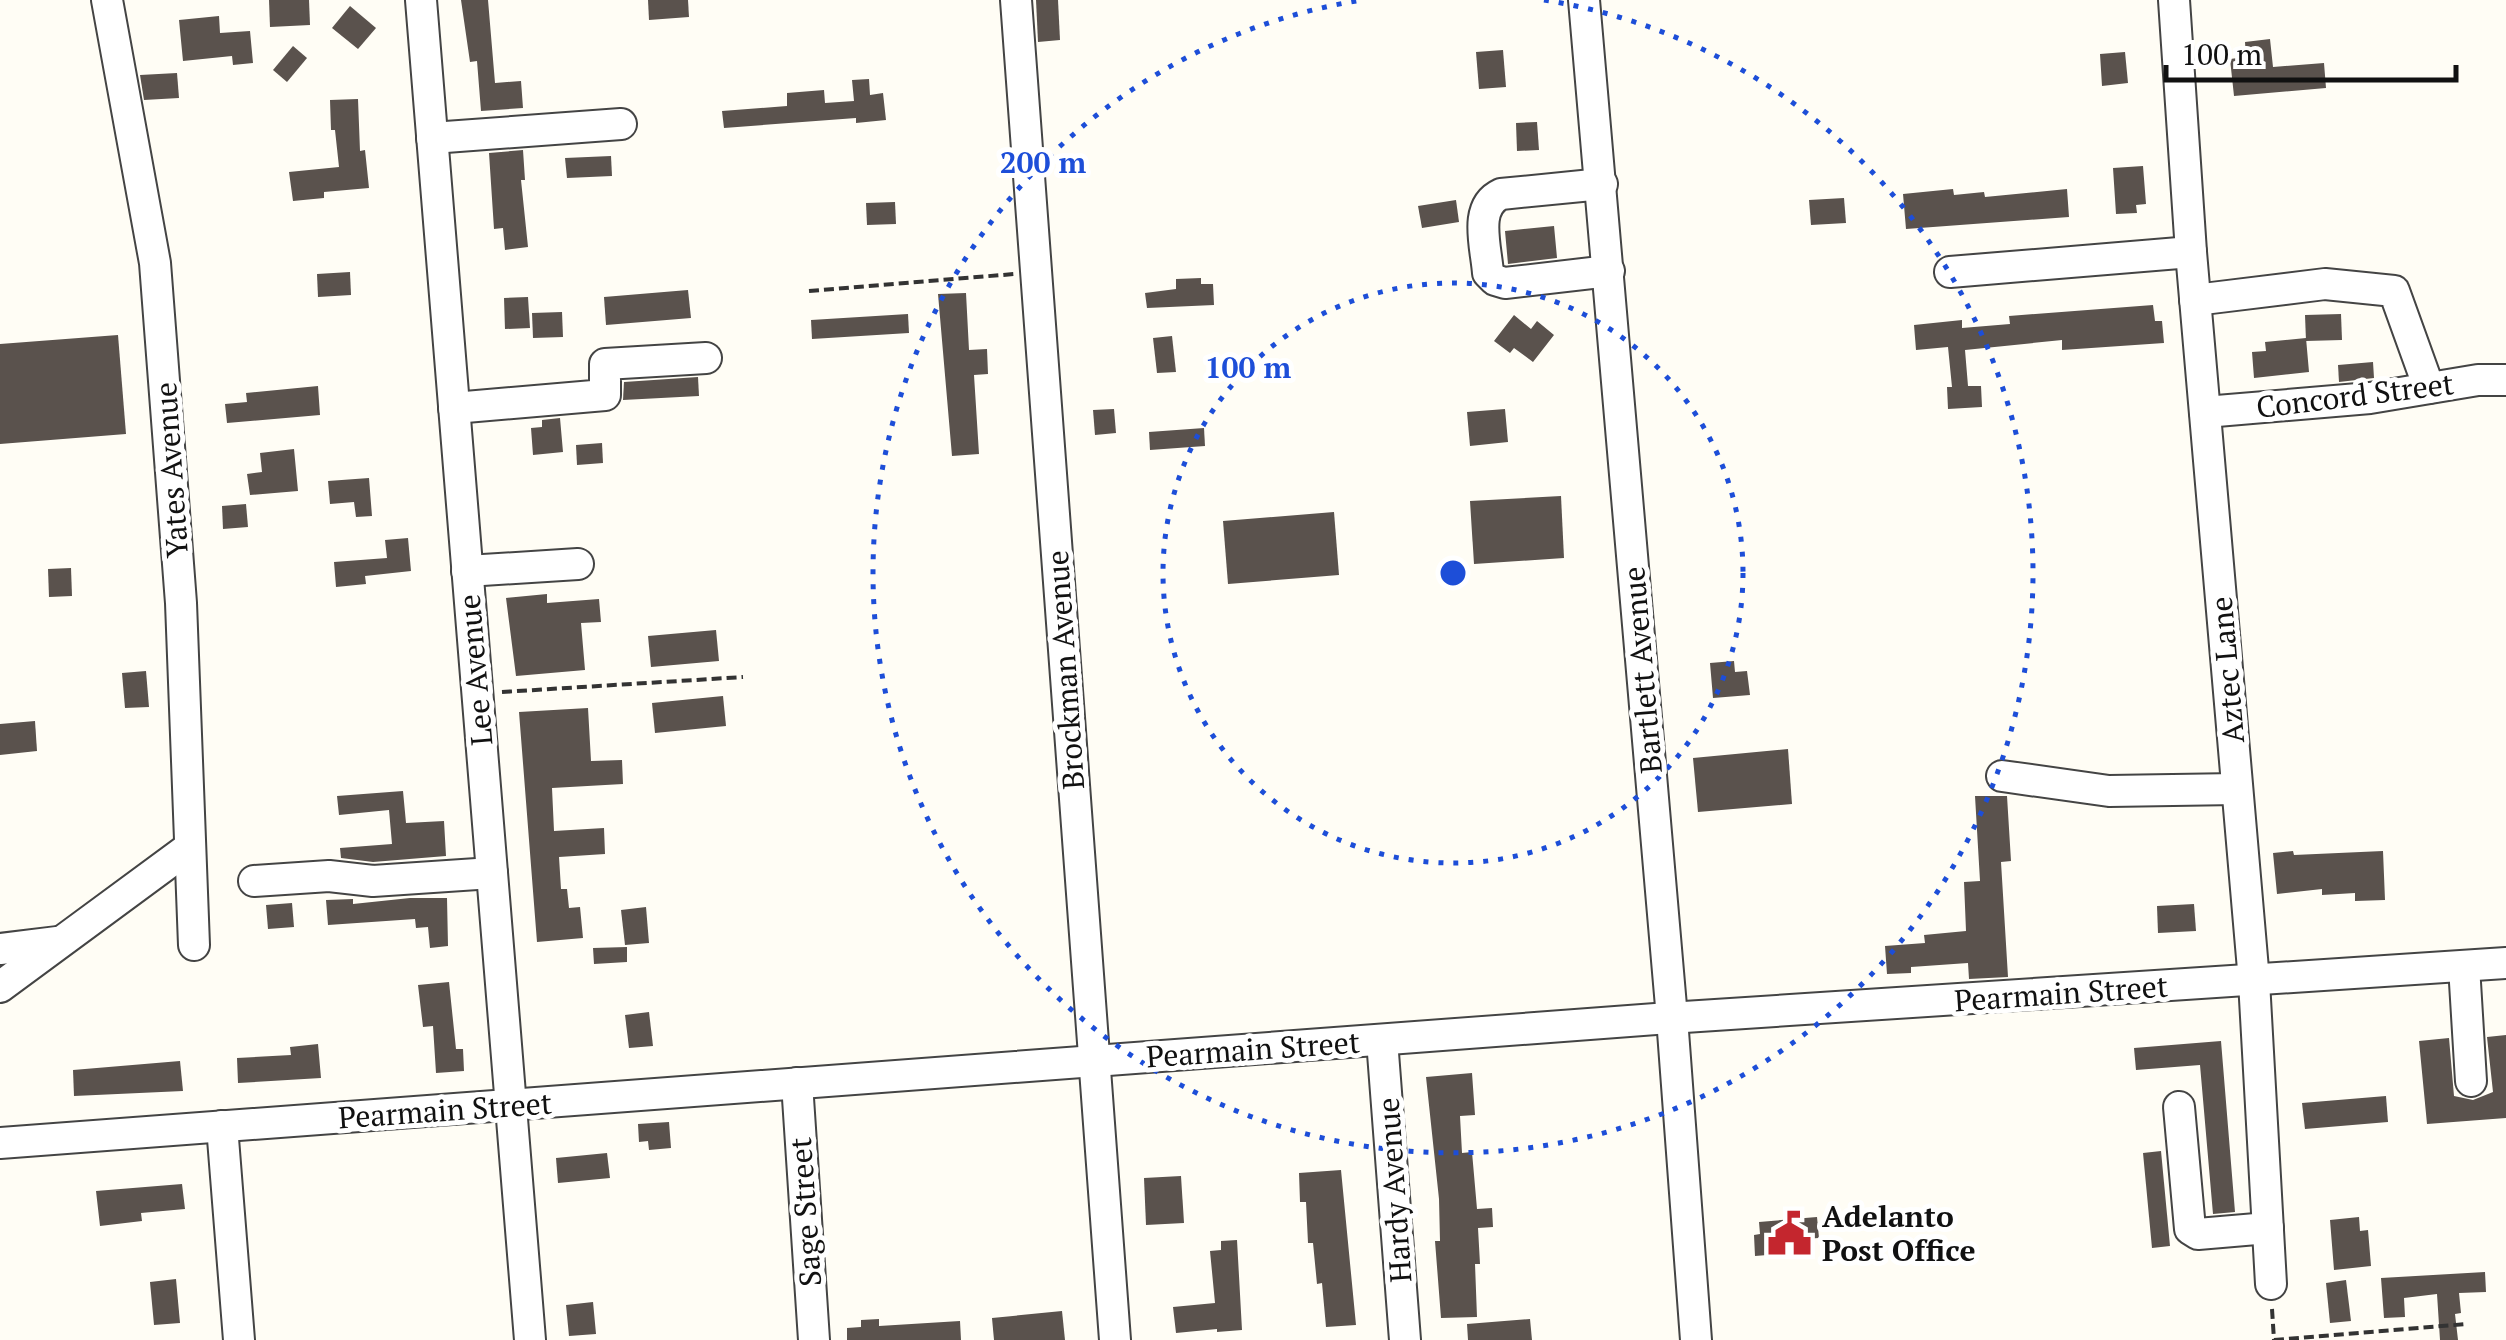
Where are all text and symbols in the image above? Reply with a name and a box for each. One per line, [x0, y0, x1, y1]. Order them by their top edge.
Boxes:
scale bar [2166, 20, 2456, 82]
text: 100 m [2181, 34, 2262, 74]
text: 200 m [1000, 142, 1087, 182]
text: 100 m [1205, 347, 1292, 387]
street label: Concord Street [2254, 363, 2456, 427]
street label: Yates Avenue [145, 381, 197, 559]
street label: Brockman Avenue [1037, 549, 1093, 791]
centre of rings [1435, 555, 1471, 591]
street label: Bartlett Avenue [1613, 565, 1671, 775]
street label: Lee Avenue [448, 593, 502, 747]
street label: Aztec Lane [2201, 595, 2253, 745]
street label: Pearmain Street [1953, 966, 2169, 1020]
street label: Pearmain Street [1145, 1022, 1361, 1076]
street label: Pearmain Street [337, 1083, 553, 1137]
street label: Hardy Avenue [1368, 1096, 1420, 1284]
street label: Sage Street [780, 1136, 830, 1288]
place label: Adelanto Post Office [1822, 1196, 1976, 1270]
public building icon: Adelanto Post Office [1765, 1209, 1813, 1257]

